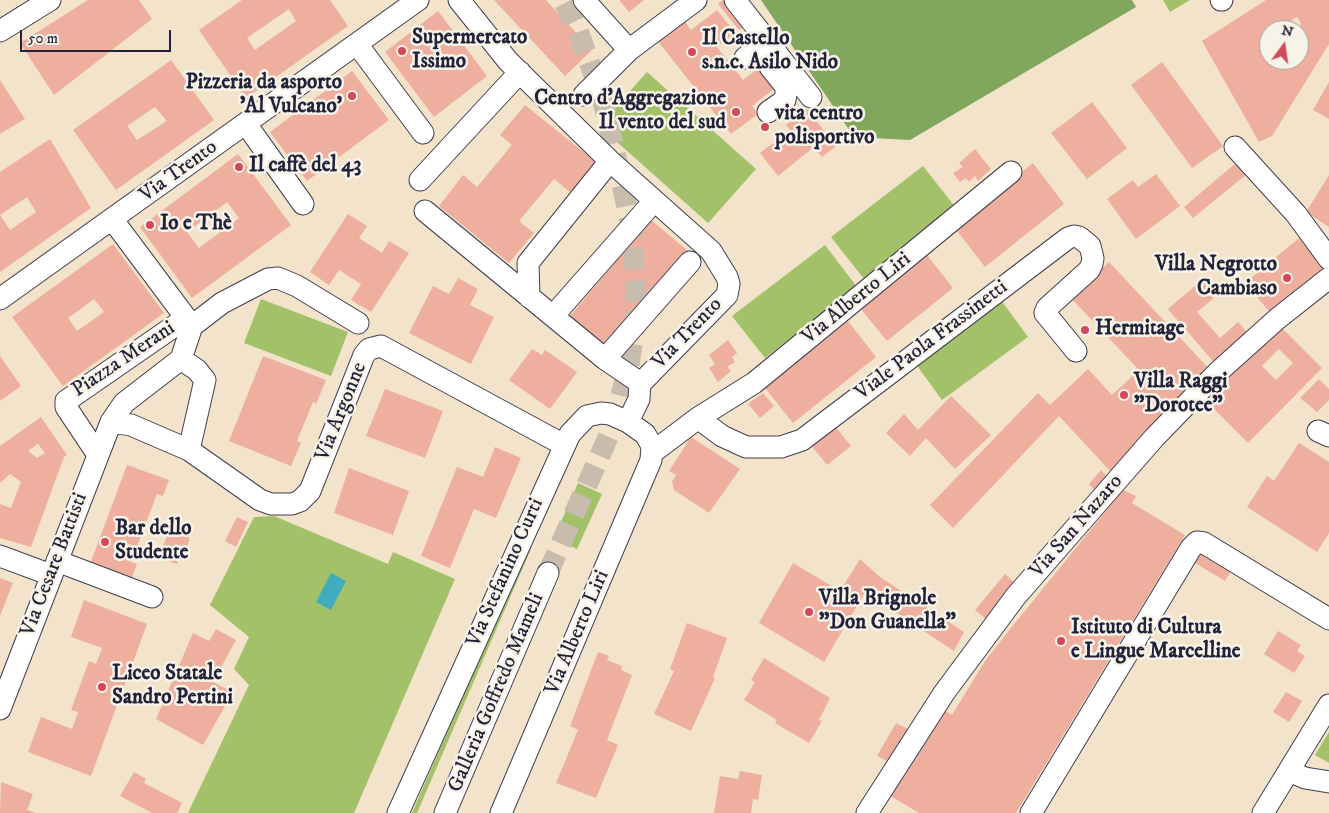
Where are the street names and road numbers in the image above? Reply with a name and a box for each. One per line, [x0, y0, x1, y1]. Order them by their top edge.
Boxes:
street label: Via Trento [135, 135, 223, 209]
street label: Via Alberto Liri [797, 247, 917, 351]
street label: Viale Paola Frassinetti [851, 275, 1013, 407]
street label: Via Trento [648, 293, 728, 375]
street label: Piazza Merani [68, 316, 180, 404]
street label: Via Argonne [311, 359, 373, 465]
street label: Via San Nazaro [1025, 470, 1129, 584]
street label: Via Cesare Battisti [16, 490, 94, 640]
street label: Via Stefanino Curti [462, 495, 550, 651]
street label: Via Alberto Liri [540, 567, 616, 699]
street label: Galleria Goffredo Mameli [444, 590, 550, 796]

